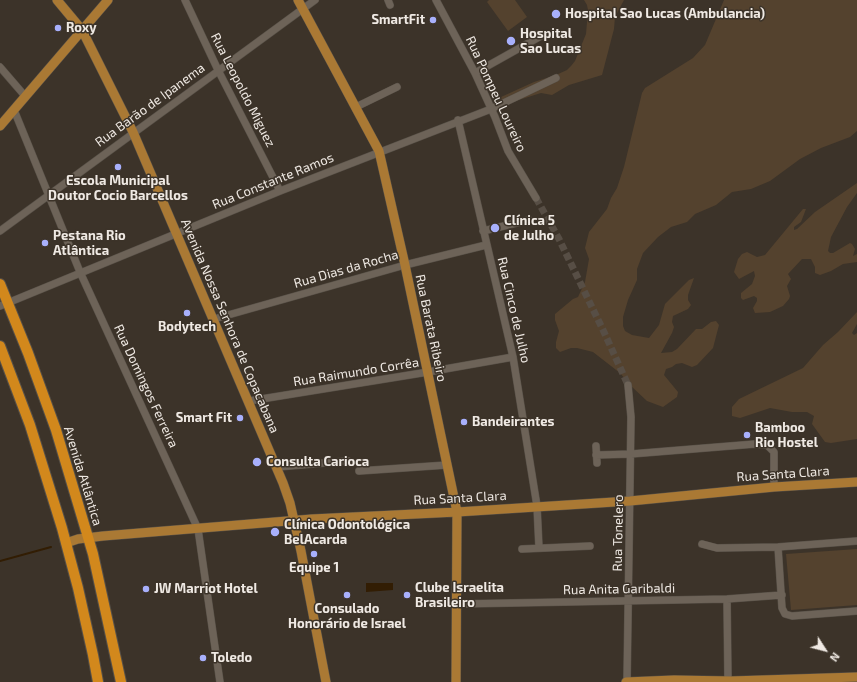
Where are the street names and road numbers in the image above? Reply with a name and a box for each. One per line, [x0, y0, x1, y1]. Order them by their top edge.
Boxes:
street label: Rua Leopoldo Miguez [207, 30, 279, 150]
street label: Rua Pompeu Loureiro [462, 34, 530, 154]
street label: Rua Barão de Ipanema [92, 60, 208, 150]
street label: Rua Constante Ramos [210, 150, 336, 212]
street label: Avenida Nossa Senhora de Copacabana [178, 217, 282, 435]
street label: Rua Dias da Rocha [292, 247, 400, 291]
street label: Rua Cinco de Julho [494, 256, 534, 364]
street label: Rua Barata Ribeiro [412, 273, 450, 383]
street label: Rua Domingos Ferreira [111, 322, 181, 450]
street label: Rua Raimundo Corrêa [292, 354, 420, 390]
street label: Avenida Atlântica [60, 424, 106, 528]
street label: Rua Santa Clara [736, 463, 830, 485]
street label: Rua Santa Clara [413, 488, 507, 508]
street label: Rua Tonelero [610, 494, 626, 572]
street label: Rua Anita Garibaldi [563, 580, 675, 598]

